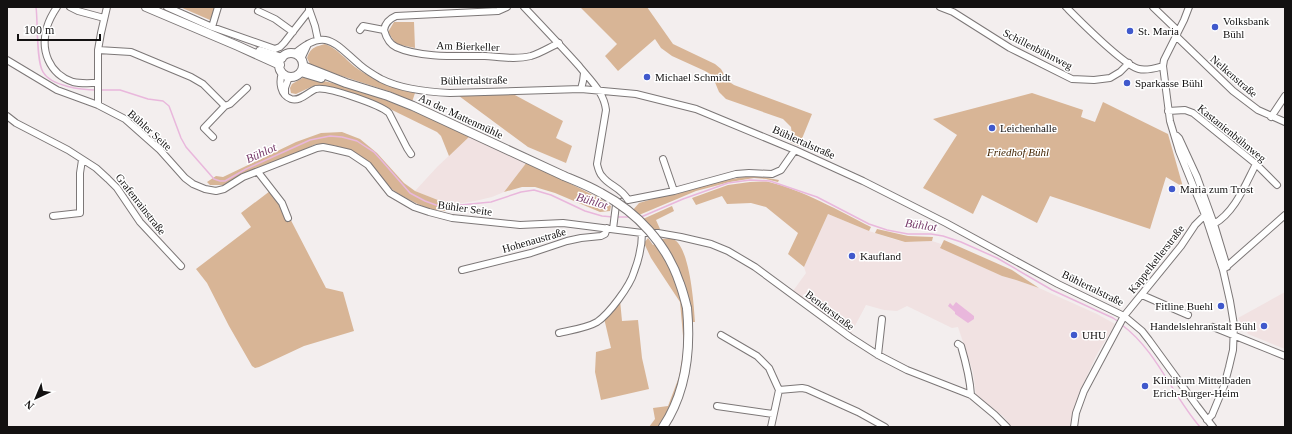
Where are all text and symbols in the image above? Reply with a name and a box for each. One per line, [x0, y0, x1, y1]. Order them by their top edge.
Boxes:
place label: Volksbank Bühl [1223, 15, 1270, 40]
scale bar [18, 16, 100, 42]
marker: Volksbank Bühl [1210, 22, 1220, 32]
text: 100 m [24, 23, 55, 37]
place label: St. Maria [1138, 25, 1179, 37]
street label: Schillenbühnweg [1001, 26, 1075, 72]
marker: St. Maria [1125, 26, 1135, 36]
street label: Am Bierkeller [436, 39, 500, 53]
street label: Nelkenstraße [1208, 52, 1260, 100]
place label: Michael Schmidt [655, 71, 730, 83]
marker: Michael Schmidt [642, 72, 652, 82]
street label: Bühlertalstraße [440, 73, 508, 87]
place label: Sparkasse Bühl [1135, 77, 1203, 89]
marker: Sparkasse Bühl [1122, 78, 1132, 88]
street label: An der Mattenmühle [417, 91, 505, 141]
street label: Kastanienbühnweg [1195, 102, 1269, 165]
street label: Bühler Seite [126, 107, 174, 153]
place label: Leichenhalle [1000, 122, 1057, 134]
street label: Bühlertalstraße [771, 123, 837, 161]
marker: Leichenhalle [987, 123, 997, 133]
water label: Bühlot [244, 140, 279, 166]
park label: Friedhof Bühl [986, 146, 1049, 158]
street label: Grafenrainstraße [114, 171, 169, 237]
place label: Maria zum Trost [1180, 183, 1253, 195]
marker: Maria zum Trost [1167, 184, 1177, 194]
water label: Bühlot [575, 190, 610, 213]
street label: Bühler Seite [437, 198, 493, 218]
water label: Bühlot [904, 216, 938, 234]
street label: Kappelkellerstraße [1126, 222, 1186, 295]
street label: Hohenaustraße [501, 225, 567, 255]
place label: Kaufland [860, 250, 901, 262]
marker: Kaufland [847, 251, 857, 261]
street label: Bühlertalstraße [1060, 268, 1126, 308]
street label: Benderstraße [803, 288, 857, 332]
place label: Fitline Buehl [1155, 300, 1213, 312]
marker: Fitline Buehl [1216, 301, 1226, 311]
place label: Handelslehranstalt Bühl [1150, 320, 1256, 332]
marker: Handelslehranstalt Bühl [1259, 321, 1269, 331]
place label: UHU [1082, 329, 1106, 341]
marker: UHU [1069, 330, 1079, 340]
place label: Klinikum Mittelbaden Erich-Burger-Heim [1153, 374, 1252, 399]
north arrow [16, 378, 56, 418]
marker: Klinikum Mittelbaden Erich-Burger-Heim [1140, 381, 1150, 391]
text: N [22, 398, 36, 412]

